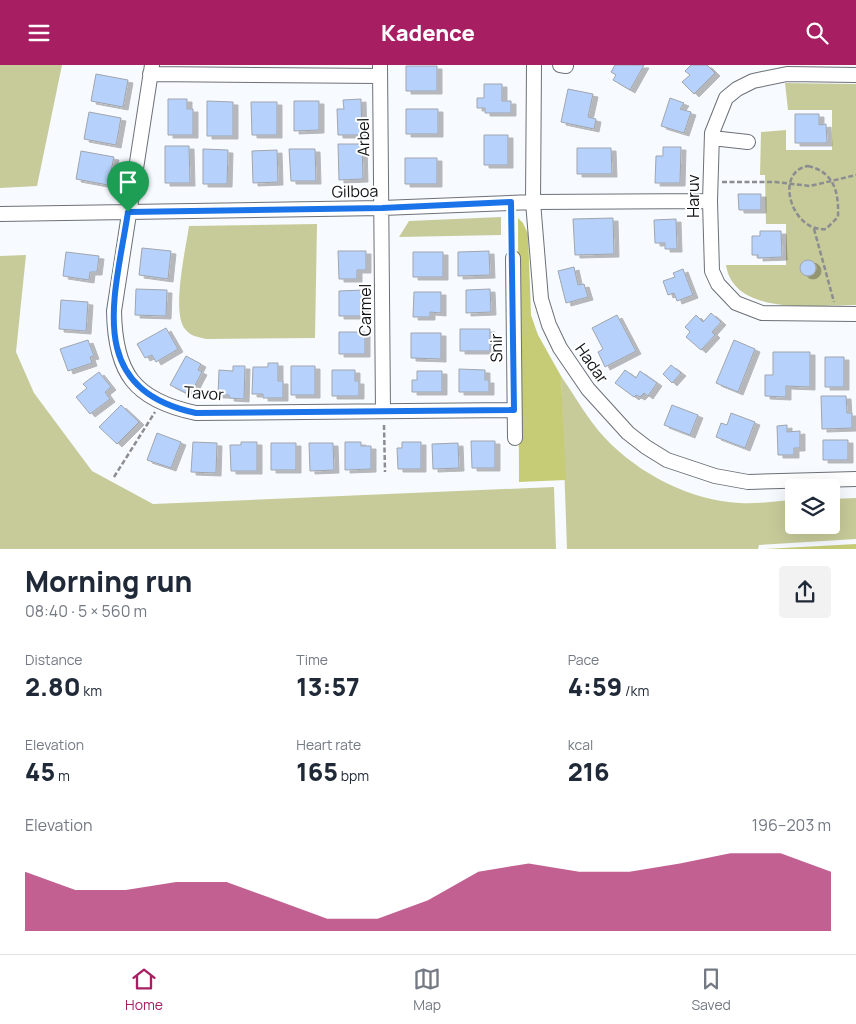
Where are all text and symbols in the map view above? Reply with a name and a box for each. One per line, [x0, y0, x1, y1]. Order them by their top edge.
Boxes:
text: Kadence [381, 18, 475, 48]
icon: menu [25, 19, 53, 47]
icon: search [803, 19, 831, 47]
street label: Arbel [352, 118, 374, 156]
pin [107, 161, 149, 212]
icon: arrive [114, 168, 142, 196]
street label: Haruv [682, 174, 704, 218]
street label: Gilboa [332, 180, 378, 202]
street label: Carmel [354, 284, 376, 336]
street label: Snir [485, 333, 507, 363]
street label: Hadar [570, 339, 614, 388]
street label: Tavor [183, 381, 225, 405]
map controls [785, 479, 840, 534]
button: layers [785, 479, 840, 534]
text: Morning run [25, 562, 192, 600]
button: share [779, 566, 831, 618]
text: 08:40 · 5 × 560 m [25, 600, 147, 622]
text: Distance [25, 650, 82, 669]
text: Time [296, 650, 328, 669]
text: Pace [568, 650, 599, 669]
text: 2.80 [25, 669, 81, 704]
text: 13:57 [296, 669, 360, 704]
text: 4:59 [568, 669, 622, 704]
text: km [81, 681, 102, 700]
text: /km [622, 681, 649, 700]
text: Elevation [25, 735, 84, 754]
text: Heart rate [296, 735, 361, 754]
text: kcal [568, 735, 593, 754]
text: 45 [25, 754, 55, 789]
text: 165 [296, 754, 338, 789]
text: 216 [568, 754, 610, 789]
text: m [55, 766, 70, 785]
text: bpm [338, 766, 369, 785]
text: Elevation [25, 814, 93, 836]
text: 196–203 m [752, 814, 831, 836]
tab: Home [125, 965, 163, 1014]
tab: Map [413, 965, 441, 1014]
tab: Saved [691, 965, 731, 1014]

